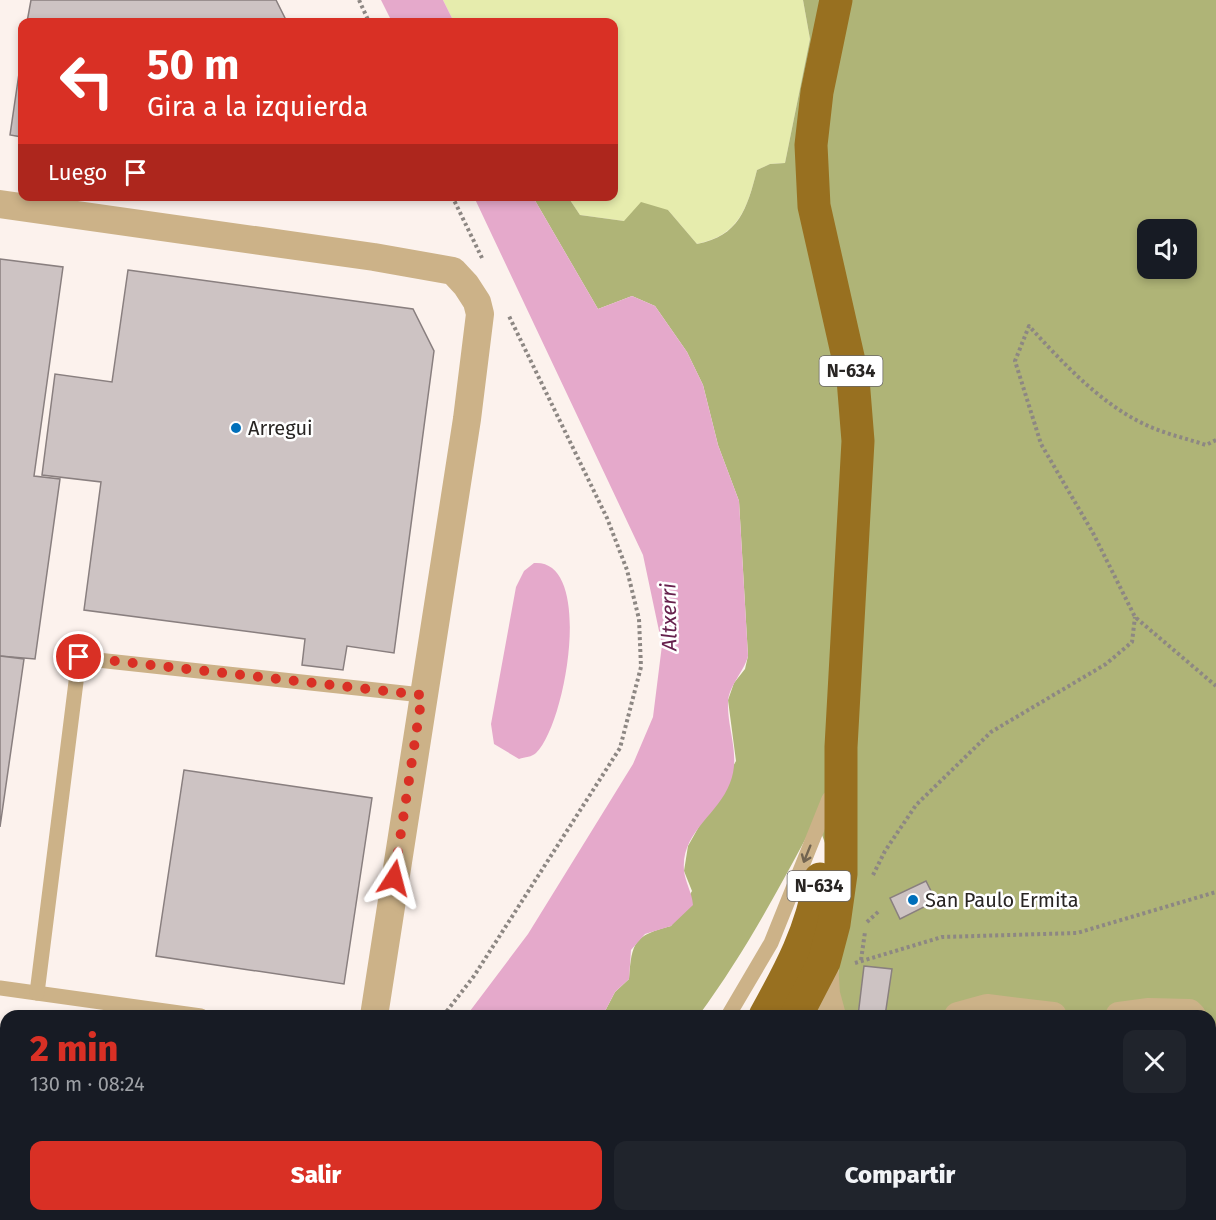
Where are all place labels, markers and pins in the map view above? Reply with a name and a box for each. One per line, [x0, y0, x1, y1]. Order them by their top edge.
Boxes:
place label: Arregui [248, 416, 313, 440]
marker: Arregui [229, 421, 243, 435]
pin [53, 631, 104, 682]
place label: San Paulo Ermita [925, 888, 1079, 912]
marker: San Paulo Ermita [906, 893, 920, 907]

